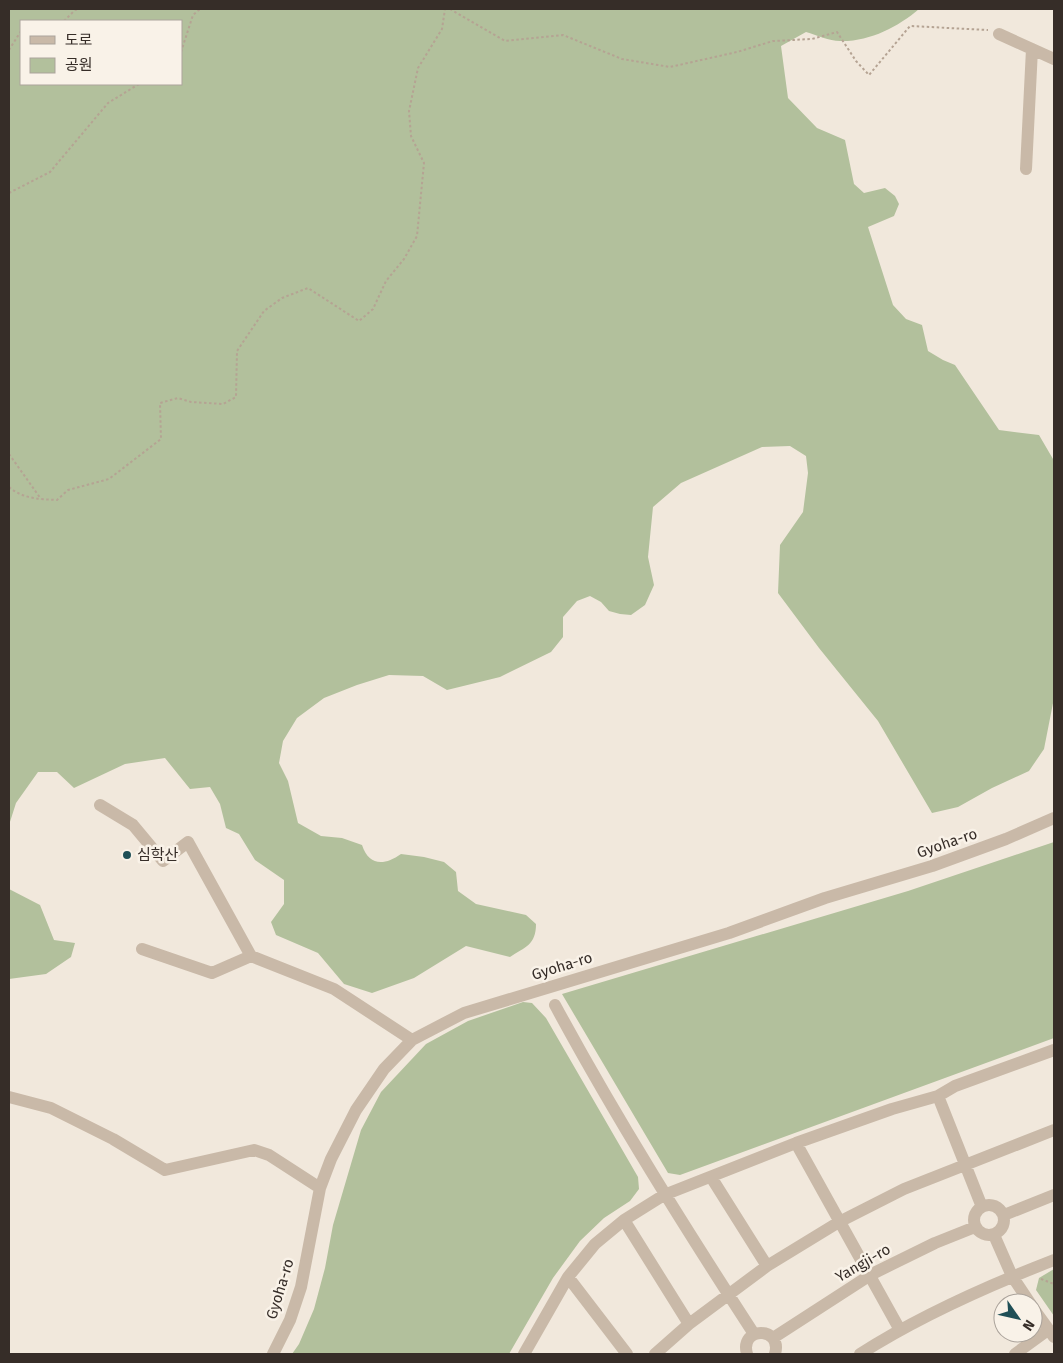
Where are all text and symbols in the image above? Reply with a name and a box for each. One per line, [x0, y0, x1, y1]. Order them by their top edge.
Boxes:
legend [20, 20, 182, 85]
text: 도로 [65, 31, 93, 49]
text: 공원 [65, 56, 93, 74]
street label: Gyoha-ro [915, 824, 979, 862]
place label: 심학산 [137, 846, 179, 864]
marker: 심학산 [121, 849, 133, 861]
street label: Gyoha-ro [529, 948, 595, 984]
street label: Yangji-ro [832, 1240, 894, 1286]
street label: Gyoha-ro [262, 1256, 298, 1322]
north arrow [993, 1293, 1043, 1343]
text: N [1019, 1316, 1038, 1334]

